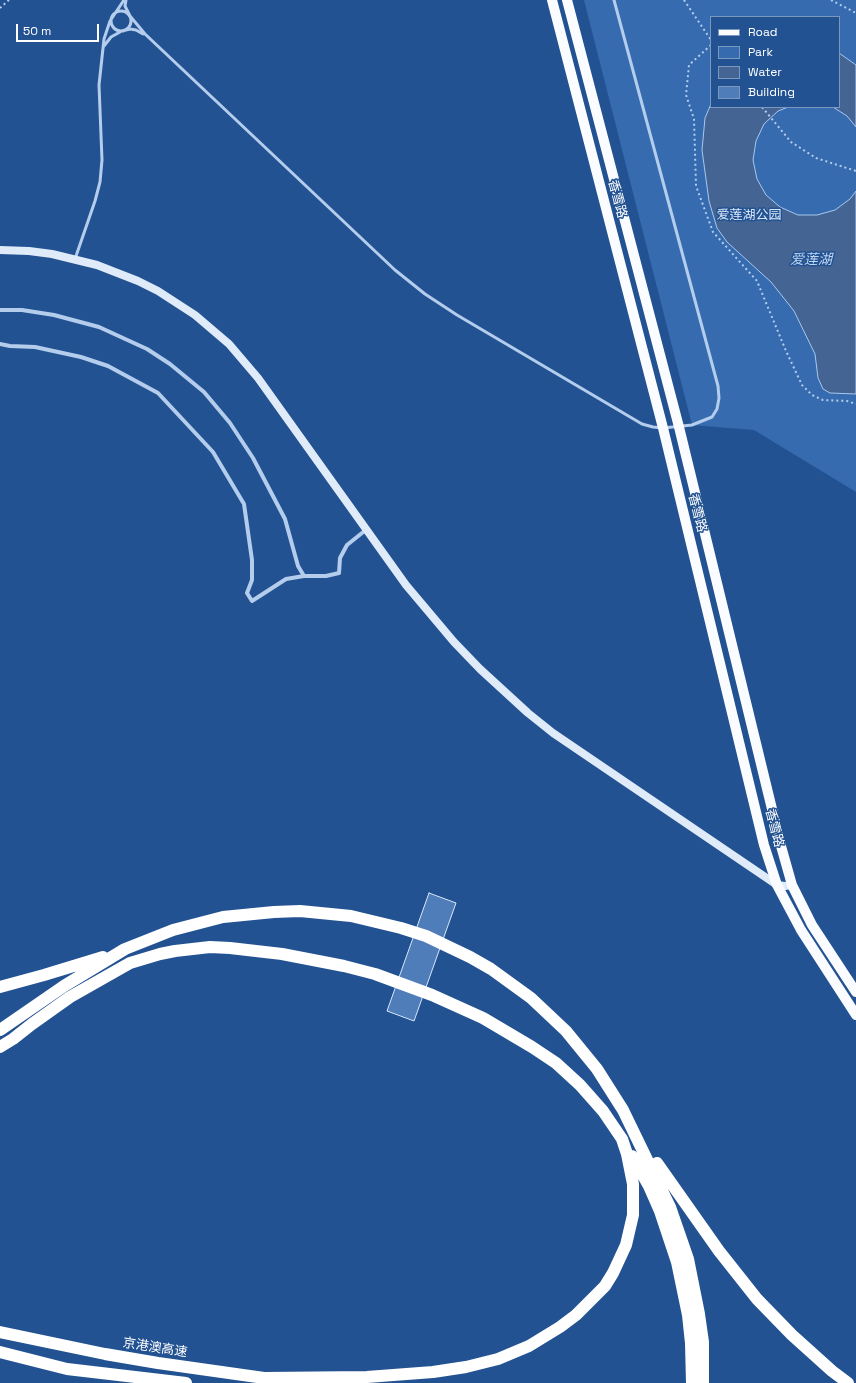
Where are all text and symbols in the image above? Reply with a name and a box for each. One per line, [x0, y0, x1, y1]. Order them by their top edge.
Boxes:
scale bar [18, 16, 101, 42]
legend [710, 16, 840, 108]
text: 50 m [23, 23, 51, 39]
text: Road [748, 24, 777, 40]
text: Park [748, 44, 773, 60]
text: Water [748, 64, 782, 80]
text: Building [748, 84, 795, 100]
street label: 香雪路 [604, 178, 630, 220]
park label: 爱莲湖公园 [717, 207, 781, 223]
water label: 爱莲湖 [790, 252, 832, 268]
street label: 香雪路 [685, 492, 709, 534]
street label: 香雪路 [762, 807, 786, 849]
street label: 京港澳高速 [122, 1335, 188, 1361]

